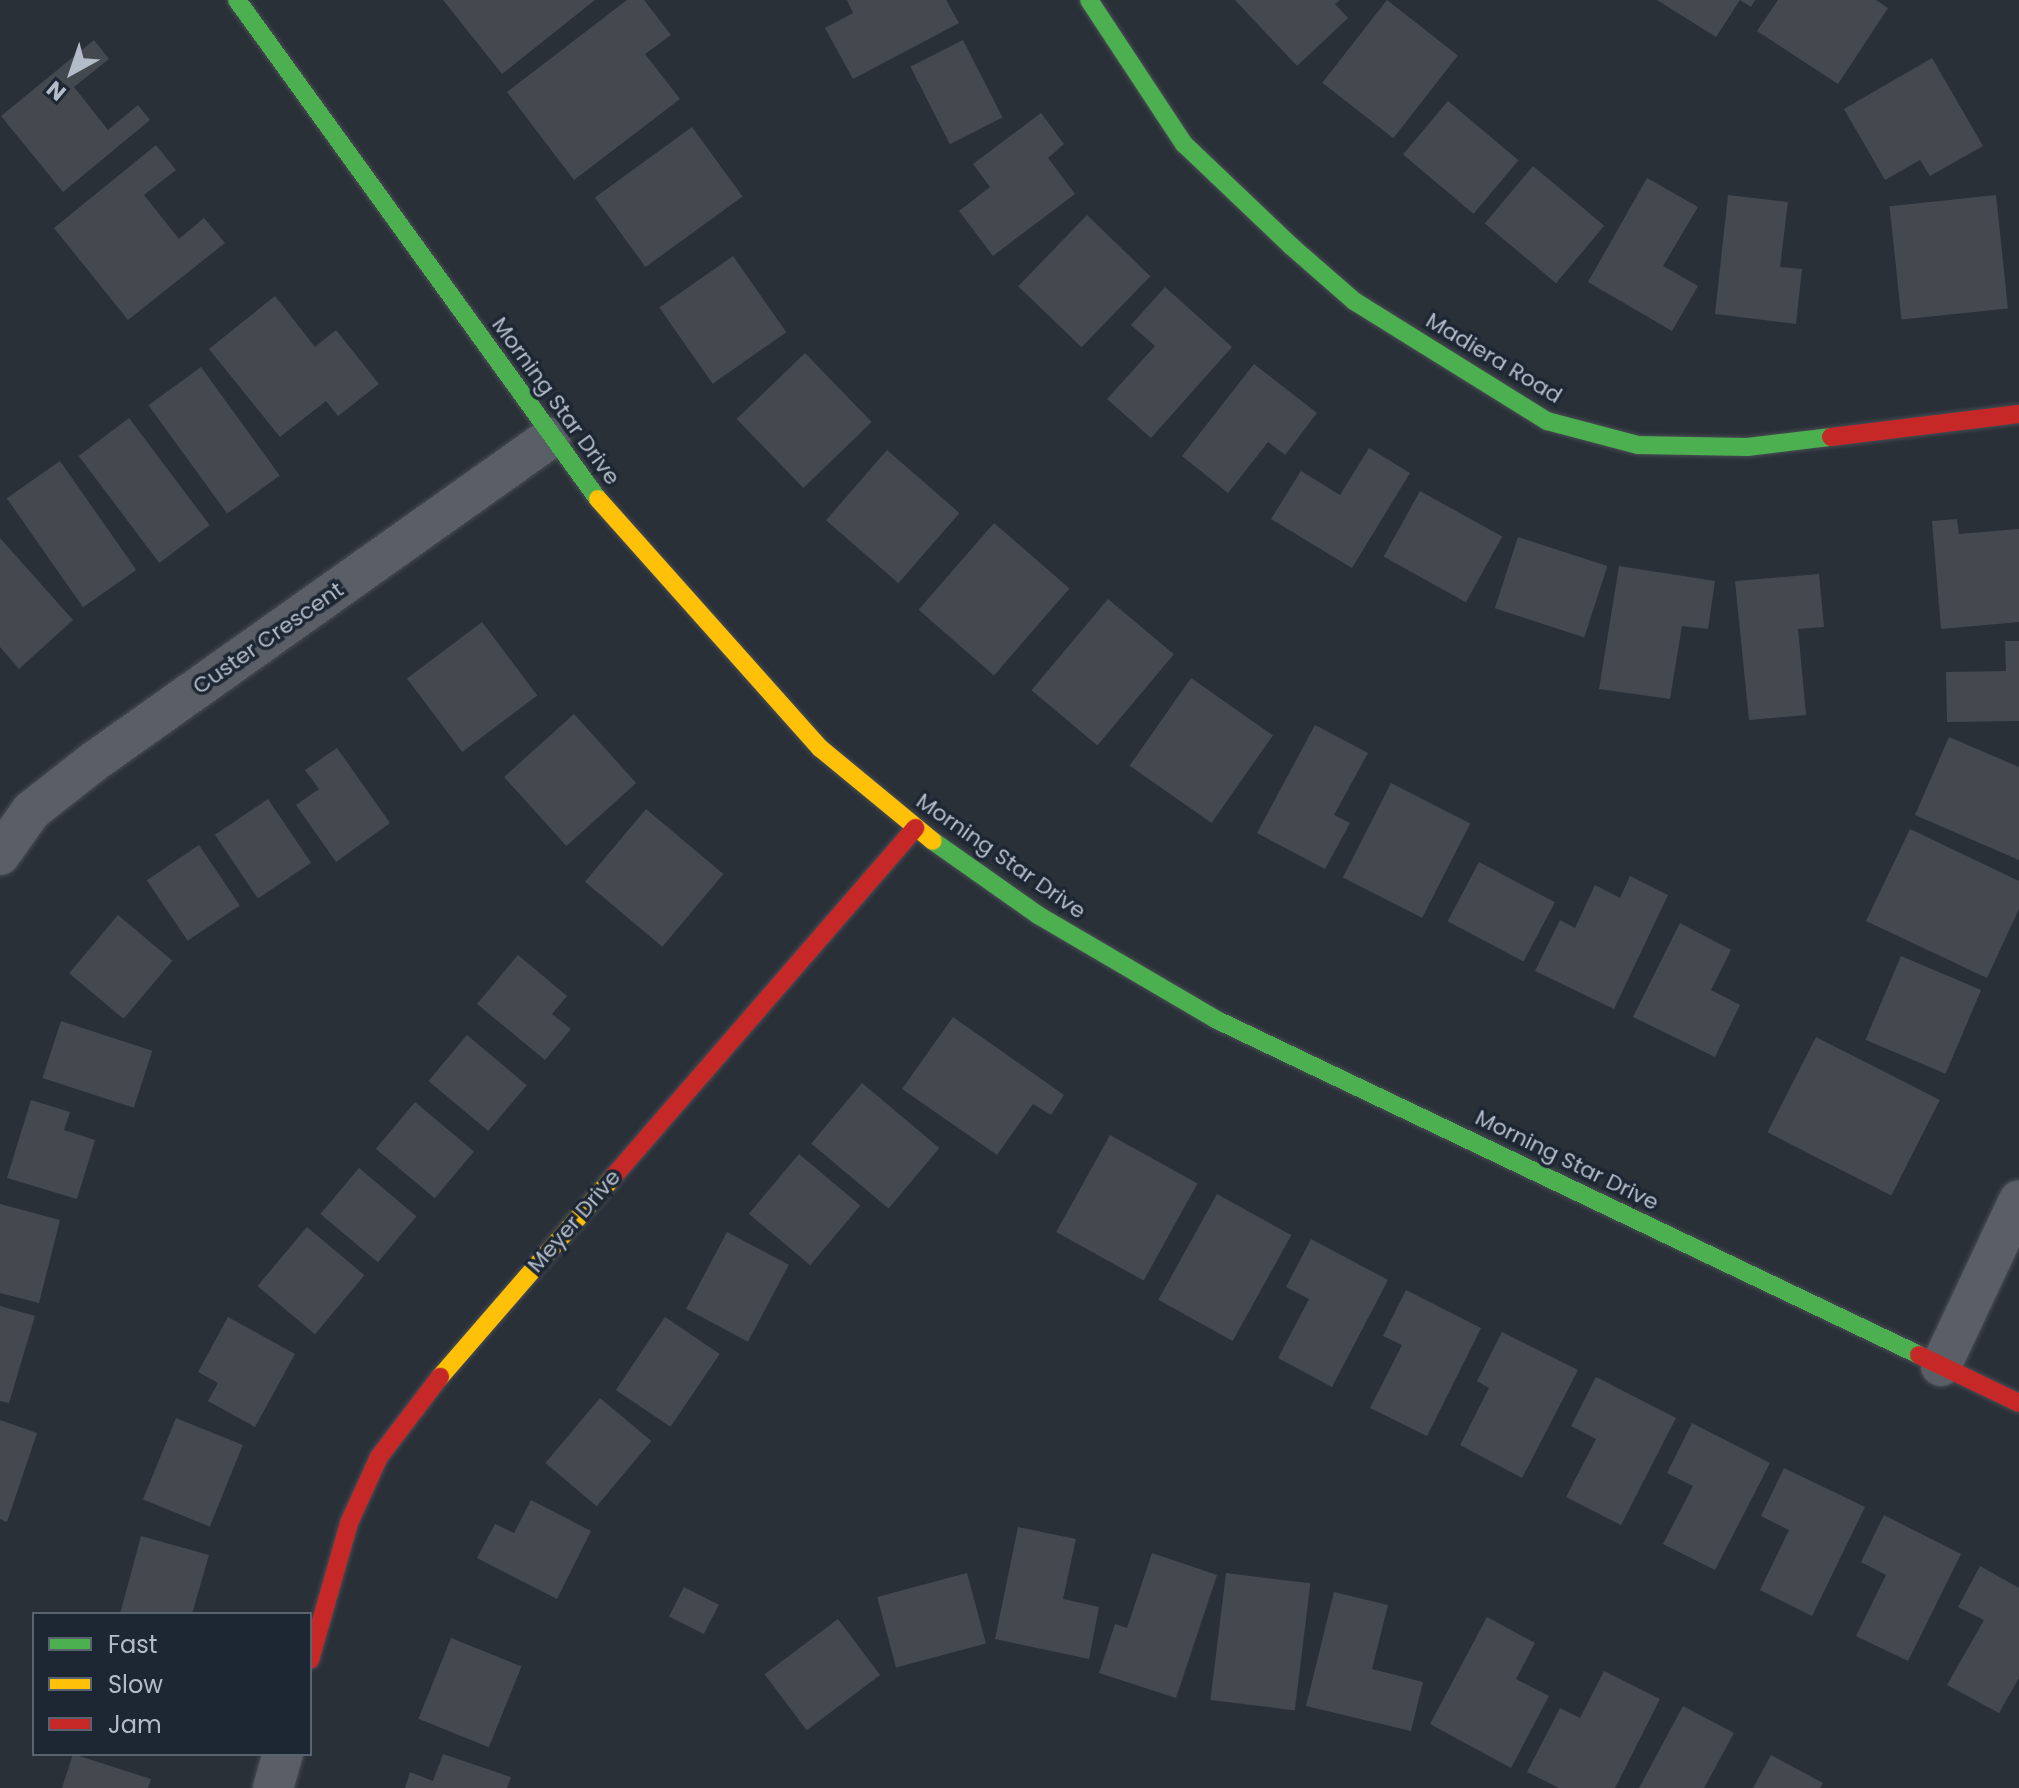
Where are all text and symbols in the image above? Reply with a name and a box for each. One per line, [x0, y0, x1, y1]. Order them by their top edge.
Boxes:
north arrow [32, 32, 112, 112]
text: N [40, 74, 73, 108]
street label: Madiera Road [1421, 307, 1567, 409]
street label: Morning Star Drive [486, 312, 626, 490]
street label: Custer Crescent [188, 576, 348, 700]
street label: Morning Star Drive [911, 788, 1091, 924]
street label: Morning Star Drive [1471, 1104, 1663, 1216]
street label: Meyer Drive [522, 1164, 626, 1278]
legend [32, 1612, 312, 1756]
text: Fast [108, 1628, 158, 1661]
text: Slow [108, 1668, 163, 1701]
text: Jam [108, 1708, 162, 1741]

